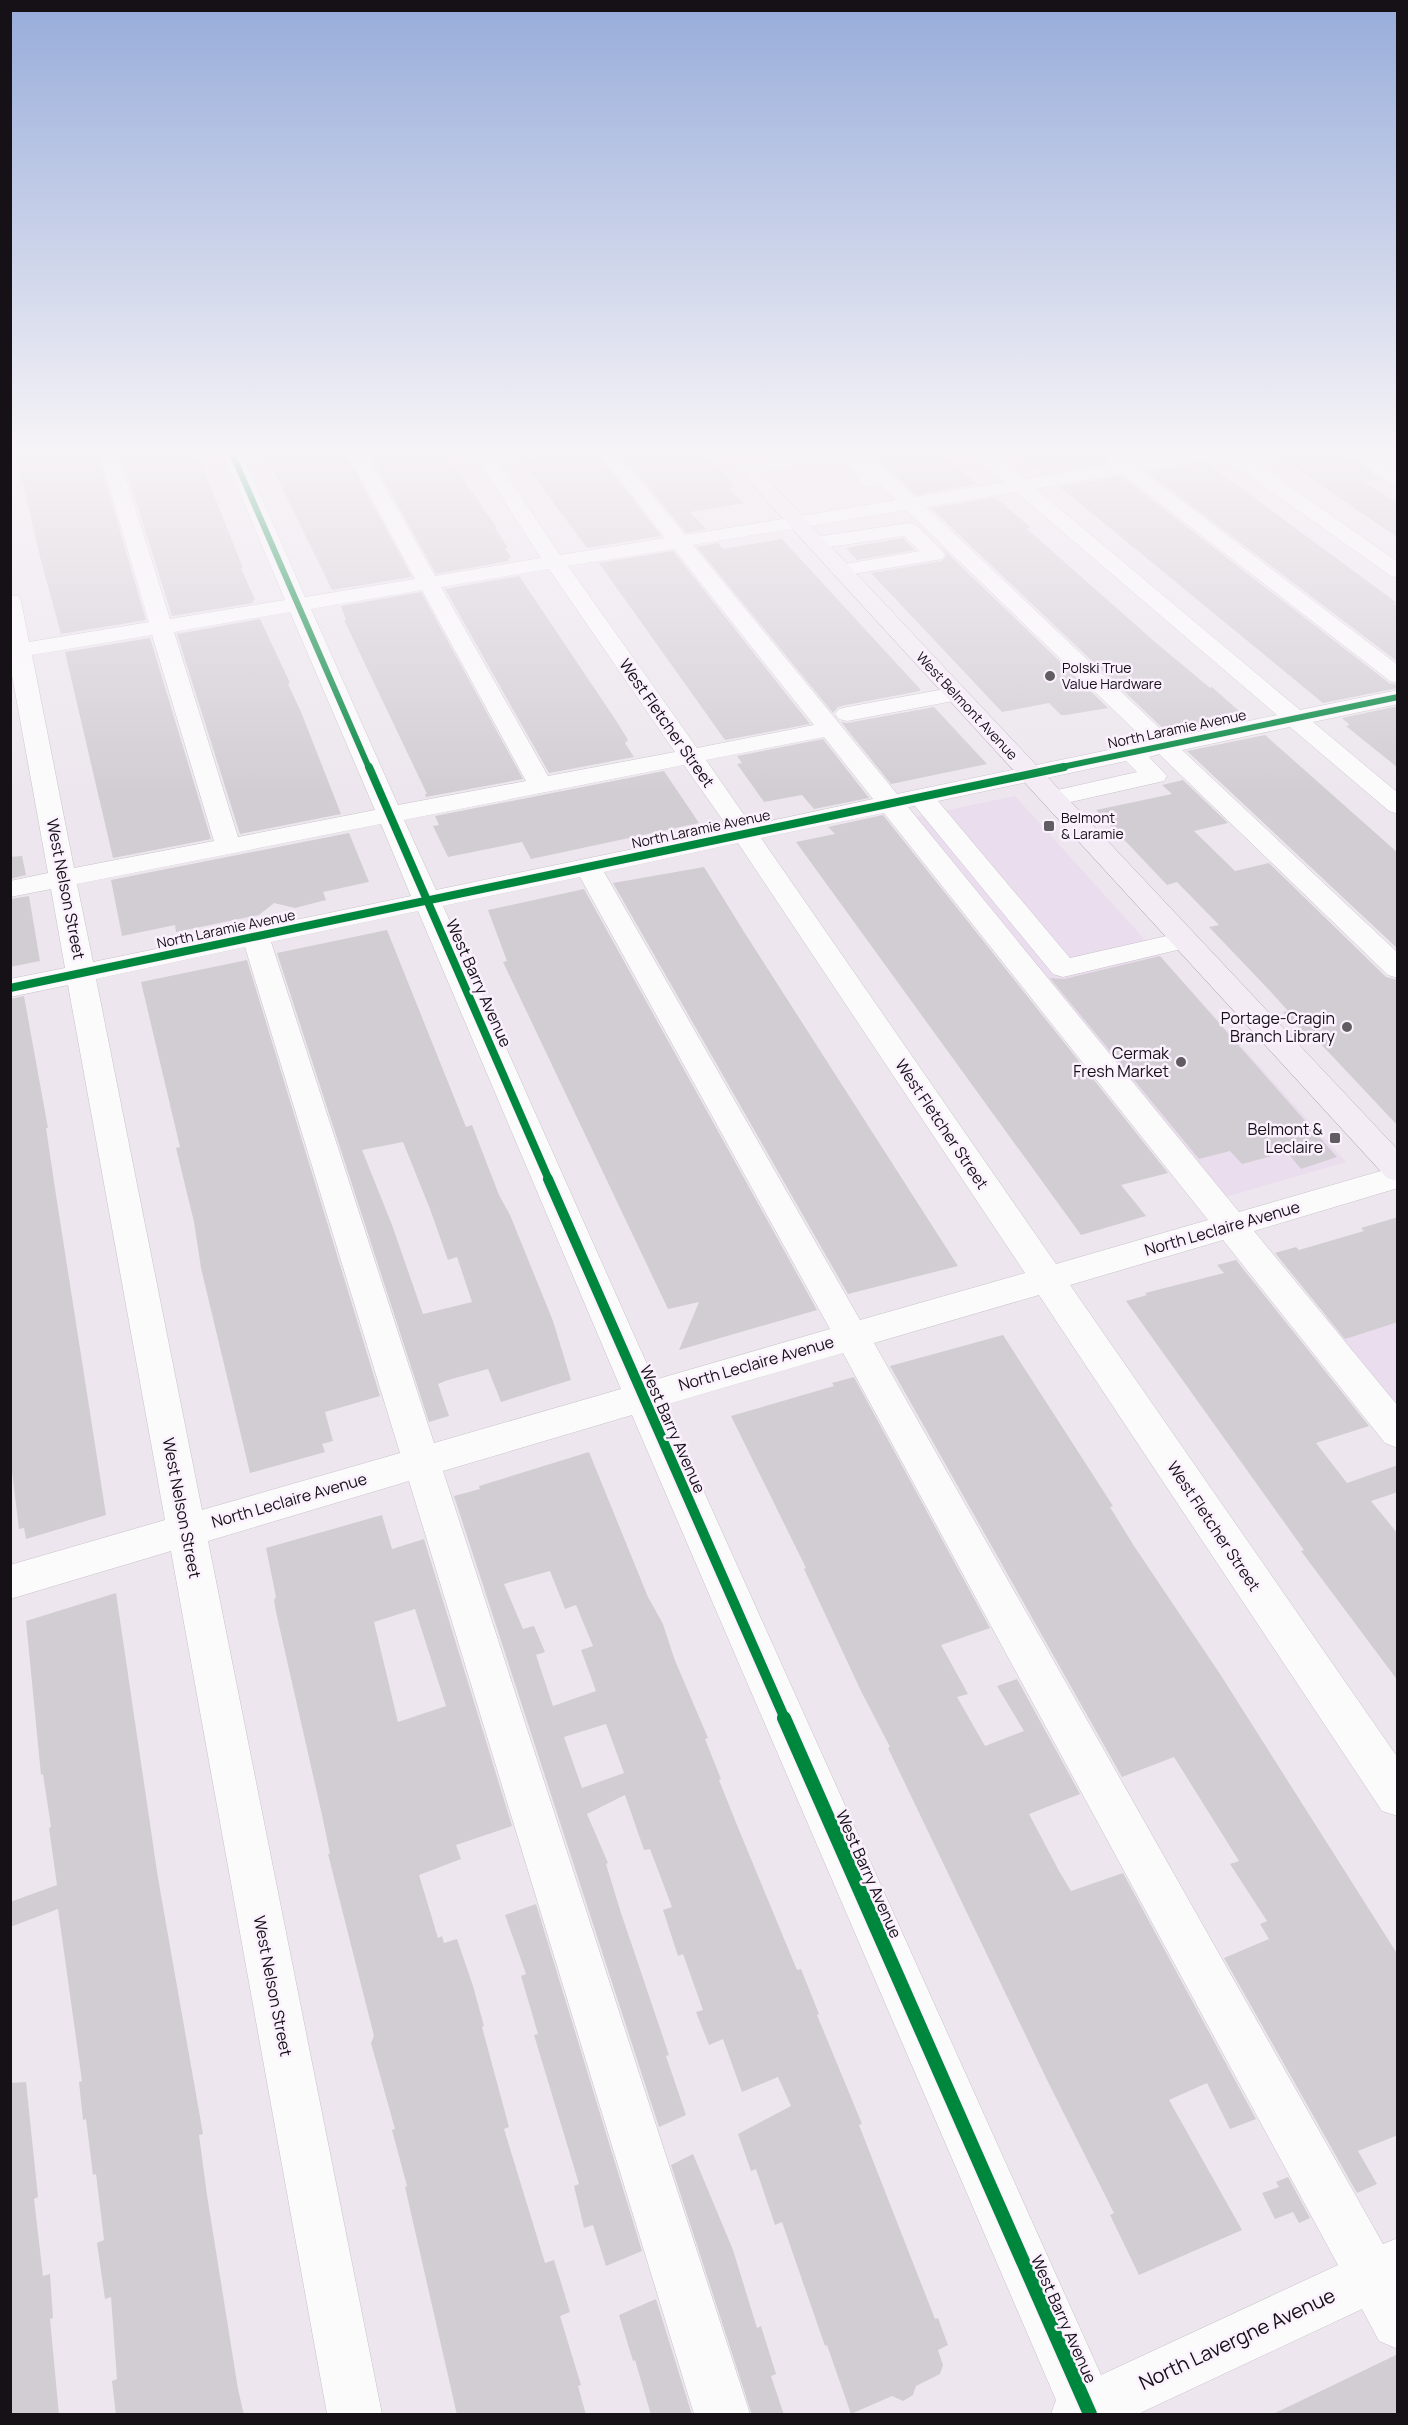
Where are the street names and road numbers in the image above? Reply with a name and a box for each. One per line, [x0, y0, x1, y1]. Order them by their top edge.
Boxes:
street label: West Belmont Avenue [912, 648, 1022, 764]
street label: West Fletcher Street [614, 654, 720, 792]
street label: North Laramie Avenue [1106, 705, 1248, 752]
street label: North Laramie Avenue [630, 805, 772, 852]
street label: West Nelson Street [42, 817, 90, 961]
street label: North Laramie Avenue [155, 905, 297, 952]
street label: West Barry Avenue [441, 916, 517, 1050]
street label: West Fletcher Street [890, 1055, 994, 1193]
street label: North Leclaire Avenue [1142, 1195, 1302, 1261]
street label: North Leclaire Avenue [676, 1330, 836, 1396]
street label: West Barry Avenue [635, 1362, 711, 1496]
street label: West Nelson Street [158, 1436, 206, 1580]
street label: West Fletcher Street [1162, 1457, 1266, 1595]
street label: North Leclaire Avenue [209, 1467, 369, 1533]
street label: West Barry Avenue [831, 1807, 907, 1941]
street label: West Nelson Street [249, 1914, 297, 2058]
street label: West Barry Avenue [1026, 2252, 1102, 2386]
street label: North Lavergne Avenue [1134, 2281, 1339, 2396]

